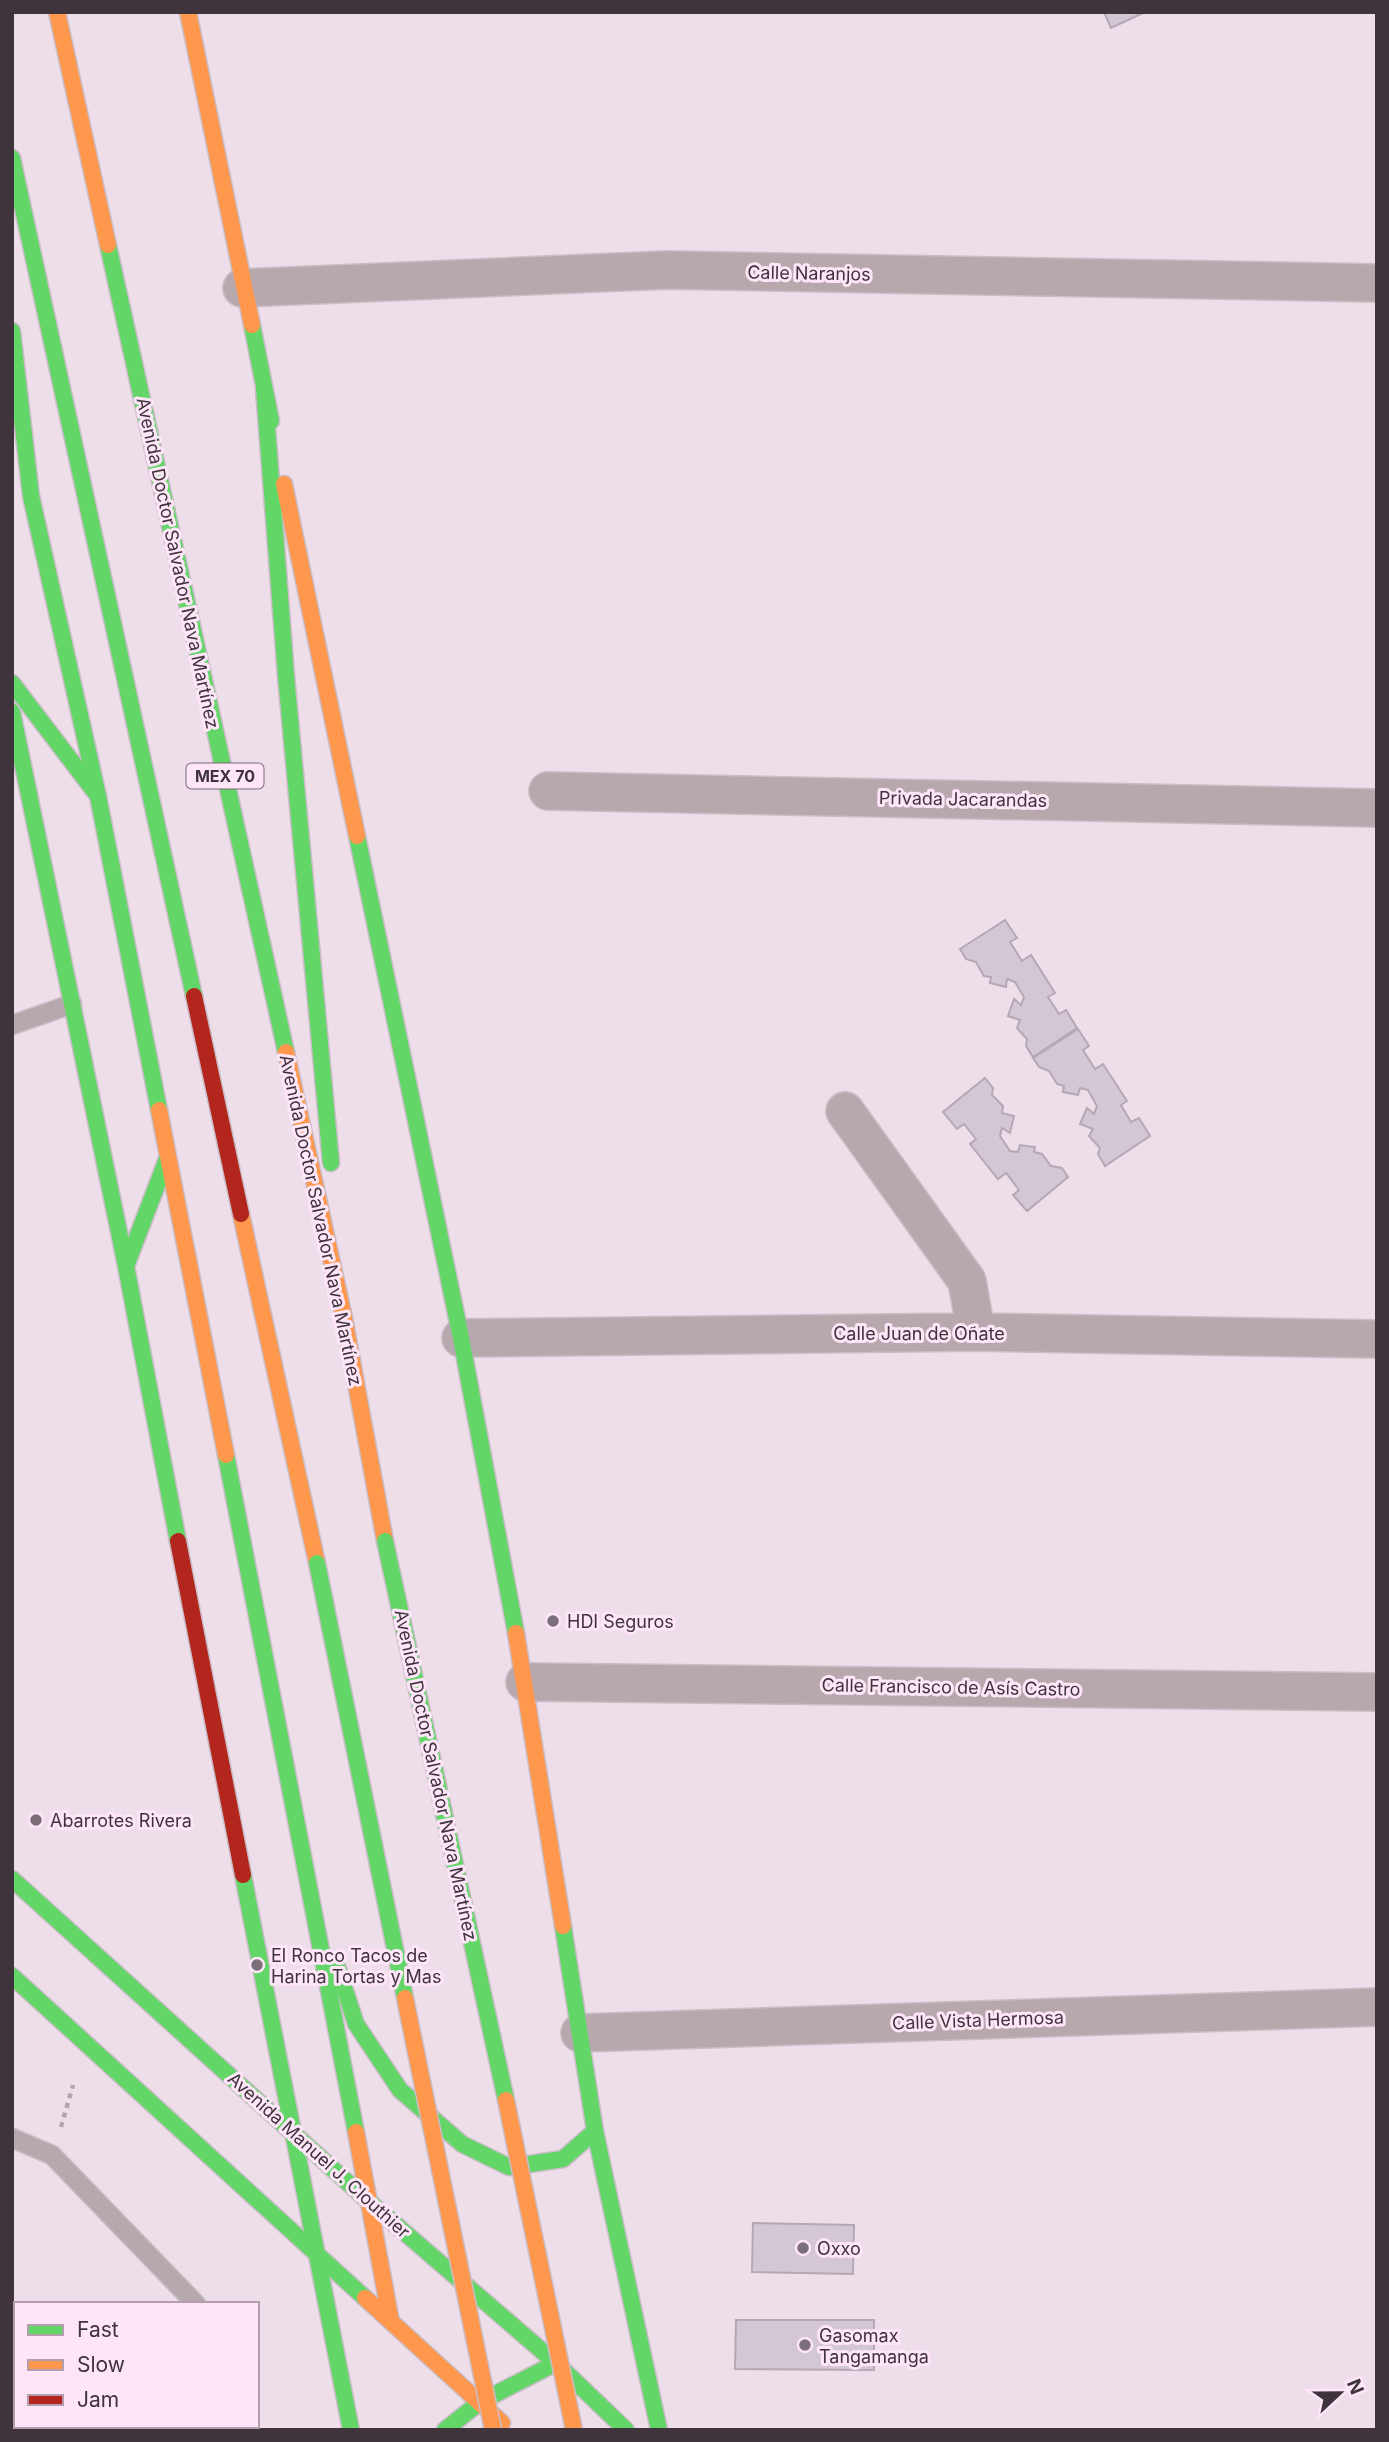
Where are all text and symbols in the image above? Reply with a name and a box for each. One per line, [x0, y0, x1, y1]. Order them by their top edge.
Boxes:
street label: Calle Naranjos [747, 261, 871, 285]
street label: Avenida Doctor Salvador Nava Martínez [133, 395, 223, 731]
road number: MEX 70 [187, 764, 264, 789]
street label: Privada Jacarandas [879, 787, 1047, 811]
street label: Avenida Doctor Salvador Nava Martínez [276, 1052, 366, 1388]
street label: Calle Juan de Oñate [833, 1323, 1005, 1344]
street label: Avenida Doctor Salvador Nava Martínez [391, 1607, 481, 1943]
place label: HDI Seguros [567, 1611, 674, 1632]
marker: HDI Seguros [545, 1613, 561, 1629]
street label: Calle Francisco de Asís Castro [821, 1674, 1081, 1700]
place label: Abarrotes Rivera [50, 1810, 192, 1831]
marker: Abarrotes Rivera [28, 1812, 44, 1828]
place label: El Ronco Tacos de Harina Tortas y Mas [271, 1945, 441, 1987]
marker: El Ronco Tacos de Harina Tortas y Mas [249, 1957, 265, 1973]
street label: Calle Vista Hermosa [892, 2007, 1064, 2033]
street label: Avenida Manuel J. Clouthier [224, 2068, 414, 2242]
place label: Oxxo [817, 2238, 861, 2259]
marker: Oxxo [795, 2240, 811, 2256]
legend [14, 2302, 259, 2428]
text: Fast [77, 2317, 119, 2342]
place label: Gasomax Tangamanga [819, 2325, 929, 2367]
marker: Gasomax Tangamanga [797, 2337, 813, 2353]
text: Slow [77, 2352, 125, 2377]
north arrow [1305, 2358, 1375, 2428]
text: N [1342, 2376, 1369, 2398]
text: Jam [77, 2387, 119, 2412]

